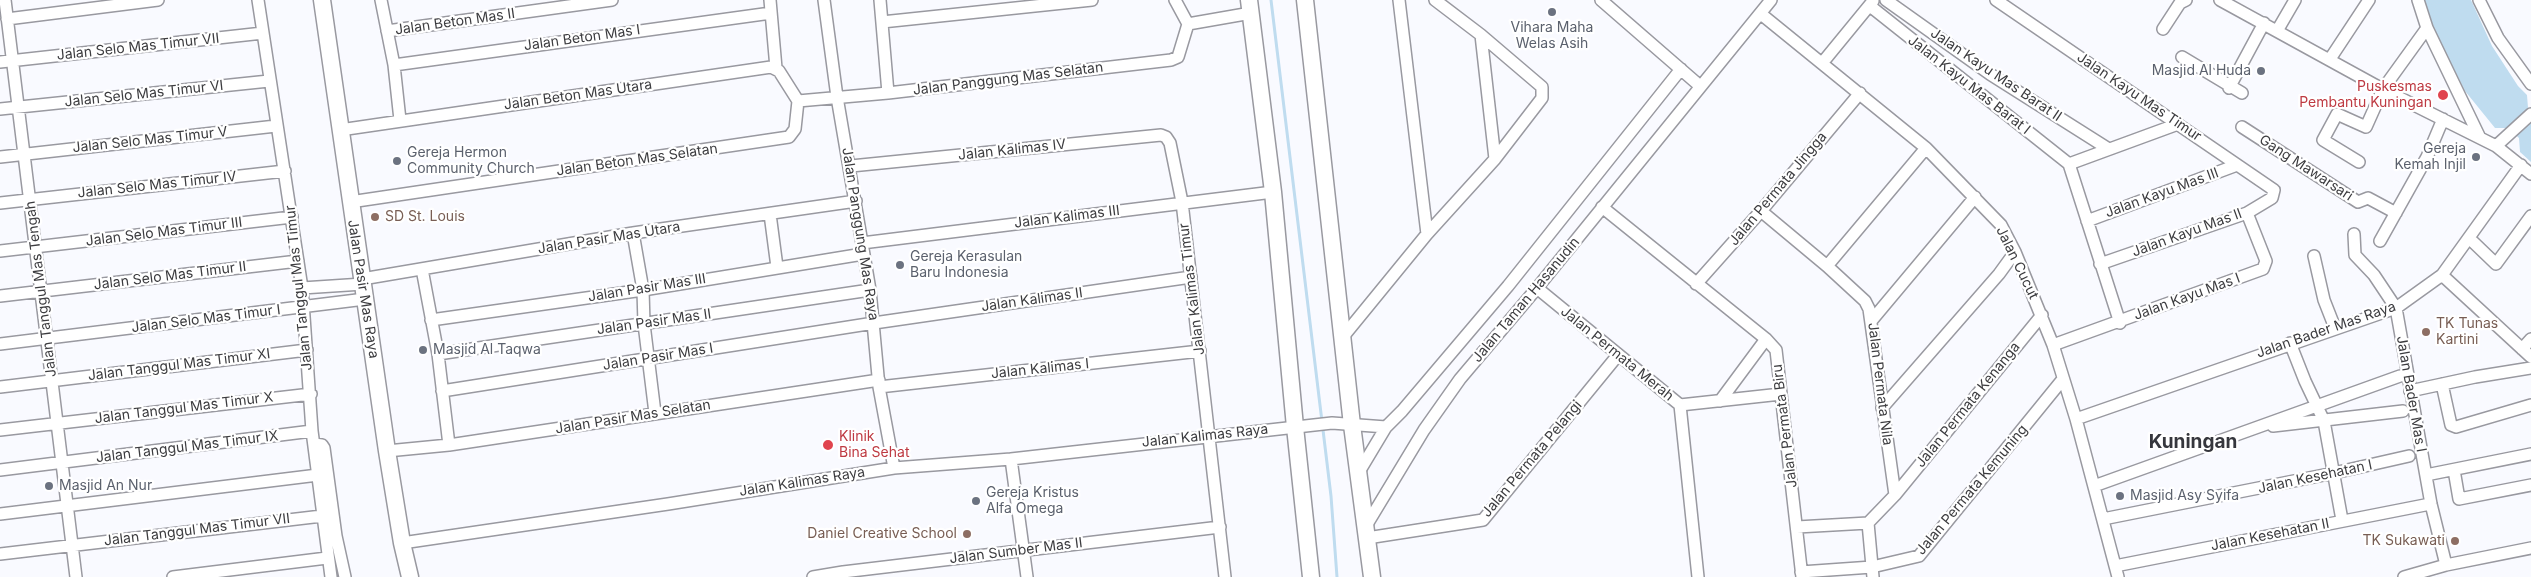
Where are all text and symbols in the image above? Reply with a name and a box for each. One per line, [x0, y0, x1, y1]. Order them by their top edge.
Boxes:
street label: Jalan Beton Mas II [394, 5, 516, 39]
marker: Vihara Maha Welas Asih [1546, 6, 1558, 18]
place label: Vihara Maha Welas Asih [1511, 20, 1593, 52]
street label: Jalan Beton Mas I [523, 22, 641, 54]
street label: Jalan Kayu Mas Barat II [1927, 25, 2065, 125]
street label: Jalan Selo Mas Timur VII [56, 30, 220, 64]
street label: Jalan Kayu Mas Barat I [1904, 32, 2034, 138]
street label: Jalan Kayu Mas Timur [2074, 49, 2204, 145]
street label: Jalan Panggung Mas Selatan [912, 59, 1104, 99]
place label: Masjid Al Huda [2152, 63, 2251, 79]
marker: Masjid Al Huda [2255, 65, 2267, 77]
street label: Jalan Beton Mas Utara [503, 76, 653, 114]
street label: Jalan Selo Mas Timur VI [64, 77, 224, 111]
place label: Puskesmas Pembantu Kuningan [2299, 79, 2432, 111]
marker: Puskesmas Pembantu Kuningan [2436, 88, 2450, 102]
street label: Jalan Selo Mas Timur V [72, 124, 228, 156]
street label: Jalan Permata Jingga [1726, 129, 1830, 249]
street label: Gang Mawarsari [2256, 131, 2356, 205]
street label: Jalan Kalimas IV [957, 136, 1067, 164]
street label: Jalan Beton Mas Selatan [555, 140, 719, 180]
place label: Gereja Kemah Injil [2394, 141, 2466, 174]
place label: Gereja Hermon Community Church [407, 145, 535, 178]
street label: Jalan Panggung Mas Raya [838, 146, 882, 322]
marker: Gereja Kemah Injil [2470, 151, 2482, 163]
marker: Gereja Hermon Community Church [391, 155, 403, 167]
street label: Jalan Kayu Mas III [2103, 165, 2221, 221]
street label: Jalan Selo Mas Timur IV [77, 168, 237, 202]
street label: Jalan Tanggul Mas Tengah [22, 200, 60, 378]
street label: Jalan Kalimas III [1013, 202, 1121, 232]
street label: Jalan Tanggul Mas Timur [282, 204, 316, 372]
street label: Jalan Kayu Mas II [2130, 205, 2244, 261]
place label: SD St. Louis [385, 209, 465, 225]
marker: SD St. Louis [369, 211, 381, 223]
street label: Jalan Selo Mas Timur III [85, 214, 243, 250]
street label: Jalan Pasir Mas Raya [344, 218, 382, 360]
street label: Jalan Pasir Mas Utara [537, 218, 681, 258]
street label: Jalan Kalimas Timur [1176, 222, 1208, 356]
street label: Jalan Cucut [1992, 224, 2042, 302]
street label: Jalan Taman Hasanudin [1469, 234, 1583, 366]
place label: Gereja Kerasulan Baru Indonesia [910, 249, 1022, 282]
street label: Jalan Selo Mas Timur II [93, 258, 247, 294]
marker: Gereja Kerasulan Baru Indonesia [894, 259, 906, 271]
street label: Jalan Pasir Mas III [587, 270, 707, 306]
street label: Jalan Kayu Mas I [2131, 270, 2243, 324]
street label: Jalan Kalimas II [980, 285, 1084, 315]
street label: Jalan Bader Mas Raya [2254, 298, 2398, 362]
street label: Jalan Selo Mas Timur I [131, 302, 281, 336]
street label: Jalan Permata Merah [1557, 303, 1677, 405]
street label: Jalan Pasir Mas II [596, 306, 712, 338]
place label: TK Tunas Kartini [2436, 316, 2498, 348]
street label: Jalan Permata Nila [1864, 322, 1896, 446]
marker: TK Tunas Kartini [2420, 326, 2432, 338]
street label: Jalan Bader Mas I [2392, 335, 2430, 453]
street label: Jalan Permata Kenanga [1912, 339, 2024, 471]
street label: Jalan Pasir Mas I [602, 340, 714, 374]
place label: Masjid Al Taqwa [433, 342, 541, 358]
marker: Masjid Al Taqwa [417, 344, 429, 356]
street label: Jalan Tanggul Mas Timur XI [87, 345, 271, 385]
street label: Jalan Kalimas I [990, 355, 1090, 383]
street label: Jalan Permata Biru [1769, 363, 1801, 489]
street label: Jalan Tanggul Mas Timur X [94, 389, 274, 427]
street label: Jalan Pasir Mas Selatan [554, 396, 712, 438]
street label: Jalan Permata Pelangi [1478, 397, 1586, 521]
street label: Jalan Kalimas Raya [1141, 421, 1269, 451]
street label: Jalan Permata Kemuning [1913, 422, 2031, 558]
street label: Jalan Tanggul Mas Timur IX [95, 427, 279, 467]
place label: Klinik Bina Sehat [839, 429, 909, 462]
district label: Kuningan [2149, 431, 2237, 453]
marker: Klinik Bina Sehat [821, 438, 835, 452]
street label: Jalan Kesehatan I [2256, 457, 2374, 497]
street label: Jalan Kalimas Raya [738, 464, 866, 500]
place label: Masjid An Nur [59, 478, 152, 494]
marker: Masjid An Nur [43, 480, 55, 492]
place label: Gereja Kristus Alfa Omega [986, 485, 1079, 518]
place label: Masjid Asy Syifa [2130, 488, 2239, 504]
marker: Masjid Asy Syifa [2114, 490, 2126, 502]
marker: Gereja Kristus Alfa Omega [970, 495, 982, 507]
street label: Jalan Tanggul Mas Timur VII [103, 510, 291, 550]
street label: Jalan Kesehatan II [2209, 515, 2331, 555]
place label: Daniel Creative School [807, 526, 957, 542]
marker: Daniel Creative School [961, 528, 973, 540]
place label: TK Sukawati [2363, 533, 2445, 549]
street label: Jalan Sumber Mas II [948, 534, 1084, 568]
marker: TK Sukawati [2449, 535, 2461, 547]

